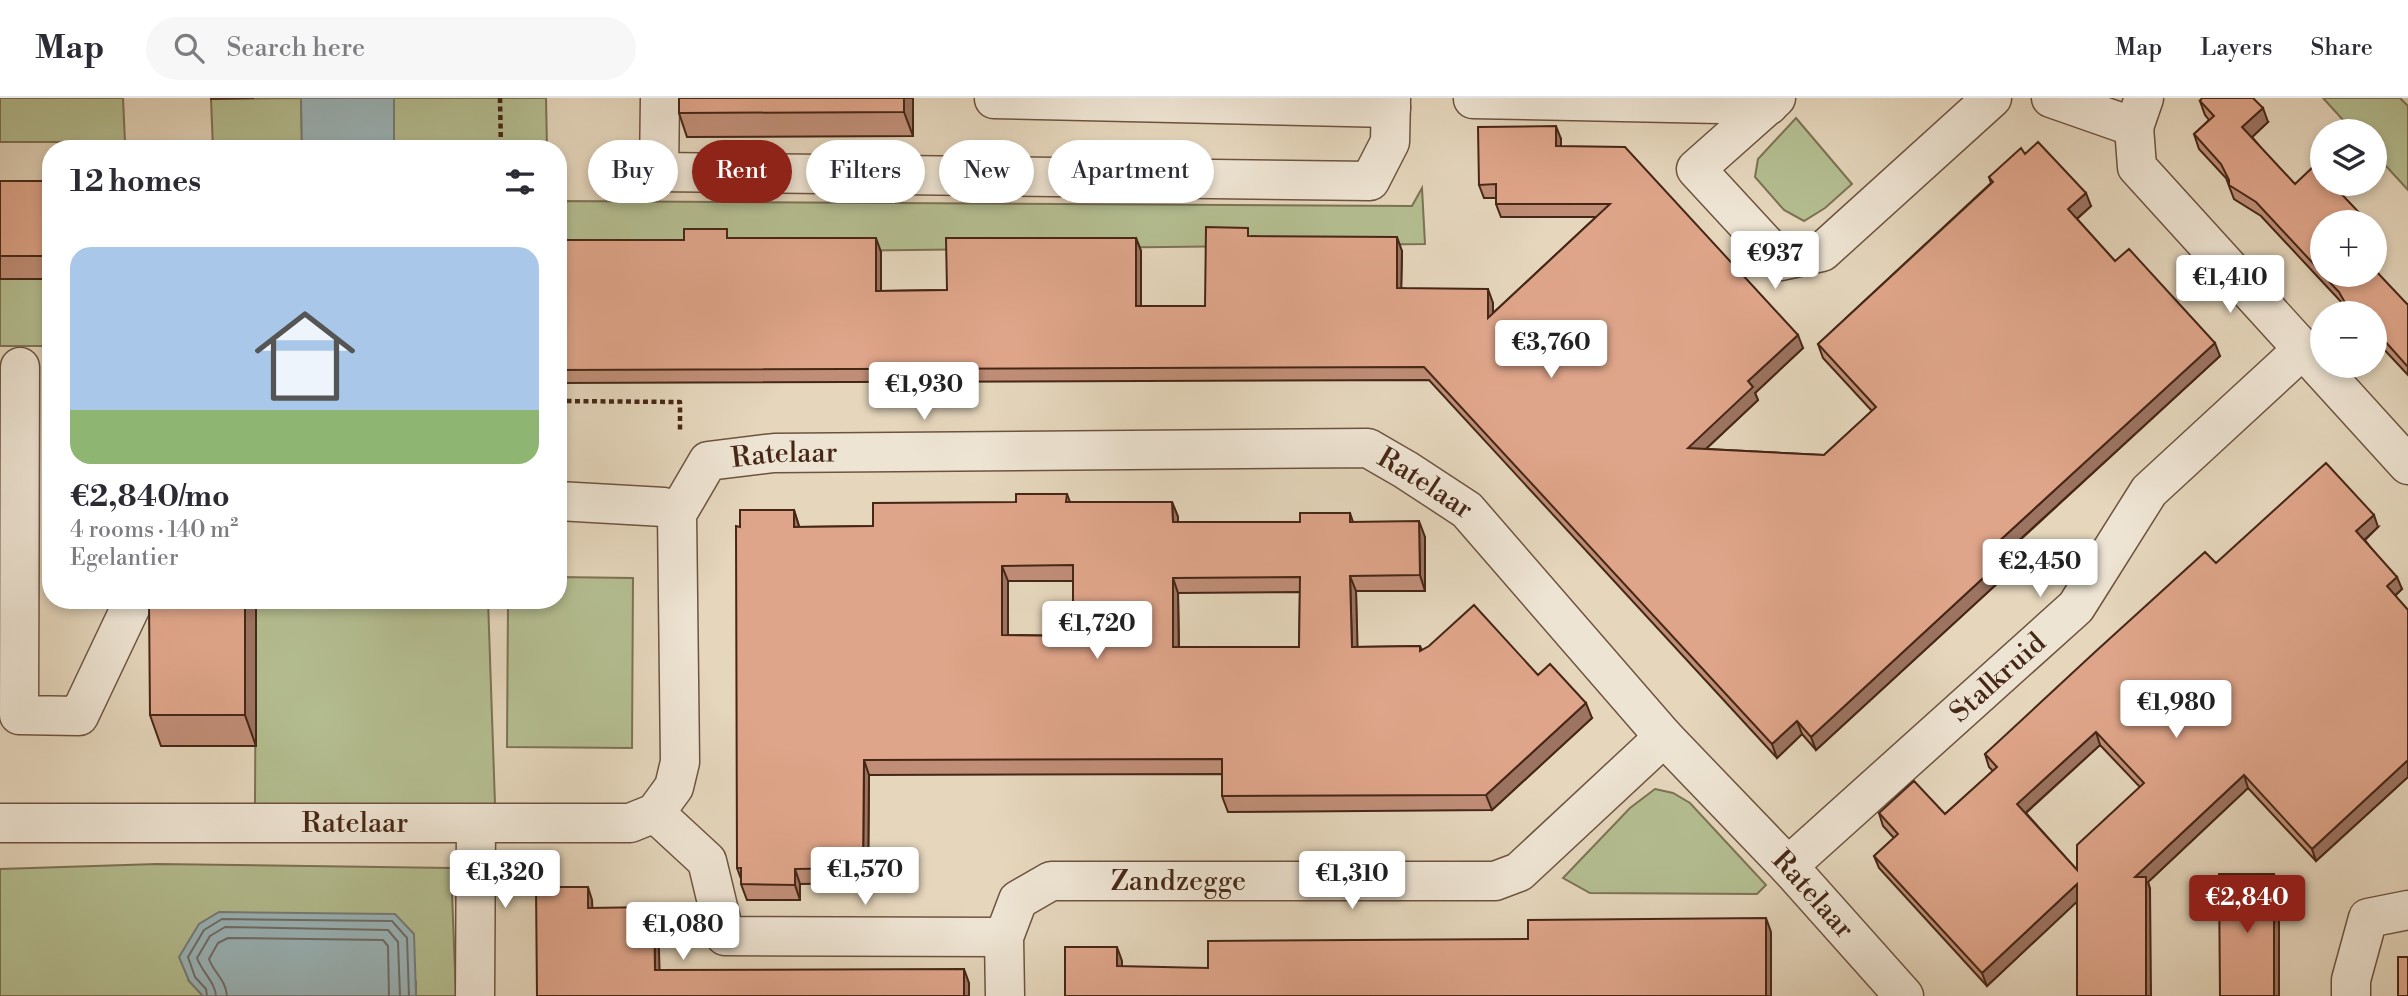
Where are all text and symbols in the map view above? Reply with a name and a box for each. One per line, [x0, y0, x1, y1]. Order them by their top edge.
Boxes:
search box [146, 17, 636, 80]
text: Map [35, 28, 104, 69]
icon: search [170, 29, 208, 67]
text: Search here [226, 32, 365, 64]
text: Map [2115, 33, 2162, 63]
text: Layers [2200, 33, 2272, 63]
text: Share [2310, 33, 2373, 63]
map controls [2310, 119, 2387, 378]
button: layers [2310, 119, 2387, 196]
chip: Buy [588, 140, 678, 203]
chip: Rent [692, 140, 792, 203]
chip: Filters [806, 140, 925, 203]
chip: New [939, 140, 1034, 203]
chip: Apartment [1048, 140, 1214, 203]
text: 12 homes [70, 163, 201, 201]
icon: filters [501, 163, 539, 201]
button: + [2310, 210, 2387, 287]
pin: €937 [1734, 232, 1816, 291]
text: €937 [1747, 240, 1803, 268]
pin: €1,410 [2173, 256, 2287, 315]
text: €1,410 [2192, 264, 2268, 292]
icon: home [242, 293, 368, 419]
button: − [2310, 301, 2387, 378]
pin: €3,760 [1494, 320, 1608, 380]
text: €3,760 [1511, 329, 1591, 357]
pin: €1,930 [867, 362, 981, 422]
text: €1,930 [885, 371, 963, 399]
street label: Ratelaar [729, 435, 838, 476]
street label: Ratelaar [1371, 440, 1480, 527]
text: €2,840/mo [70, 478, 230, 516]
text: 4 rooms · 140 m² [70, 516, 238, 544]
pin: €2,450 [1983, 540, 2097, 599]
text: Egelantier [70, 544, 179, 572]
text: €2,450 [1999, 548, 2081, 576]
pin: €1,720 [1040, 602, 1154, 661]
text: €1,720 [1058, 610, 1136, 638]
street label: Stalkruid [1942, 625, 2053, 730]
pin: €1,980 [2119, 680, 2233, 740]
text: €1,980 [2136, 689, 2216, 717]
street label: Ratelaar [302, 806, 408, 841]
street label: Ratelaar [1765, 843, 1862, 946]
pin: €1,570 [808, 848, 922, 907]
pin: €1,320 [448, 850, 562, 910]
pin: €1,310 [1295, 852, 1409, 911]
text: €1,570 [827, 856, 903, 884]
text: €1,320 [466, 859, 544, 887]
text: €1,310 [1315, 860, 1389, 888]
street label: Zandzegge [1111, 864, 1246, 899]
pin: €2,840 [2190, 876, 2304, 935]
text: €2,840 [2205, 884, 2289, 912]
pin: €1,080 [626, 902, 740, 962]
text: €1,080 [642, 911, 724, 939]

